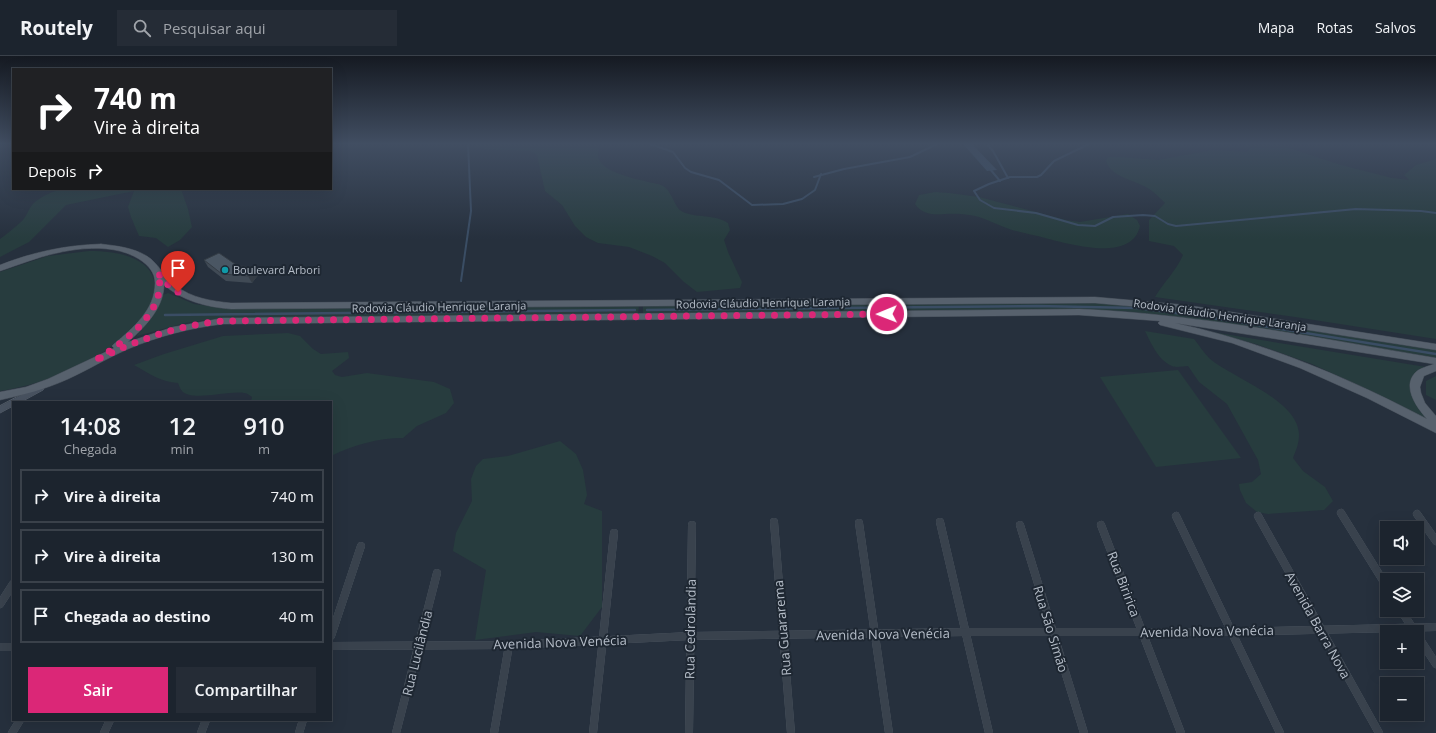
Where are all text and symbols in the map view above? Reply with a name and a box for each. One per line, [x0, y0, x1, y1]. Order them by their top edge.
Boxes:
search box [117, 10, 397, 46]
text: Routely [20, 15, 93, 41]
icon: search [131, 17, 153, 39]
text: Pesquisar aqui [163, 18, 266, 38]
text: Mapa [1258, 18, 1294, 37]
text: Rotas [1316, 18, 1353, 37]
text: Salvos [1375, 18, 1416, 37]
text: 740 m [94, 79, 177, 117]
icon: right [28, 84, 80, 136]
text: Vire à direita [94, 115, 200, 139]
icon: right [84, 160, 106, 182]
text: Depois [28, 161, 76, 181]
pin [161, 251, 195, 292]
icon: arrive [167, 257, 189, 279]
place label: Boulevard Arbori [233, 262, 320, 277]
marker: Boulevard Arbori [220, 265, 230, 275]
street label: Rodovia Cláudio Henrique Laranja [676, 293, 850, 312]
position arrow [866, 293, 908, 335]
street label: Rodovia Cláudio Henrique Laranja [1133, 295, 1307, 334]
street label: Rodovia Cláudio Henrique Laranja [352, 297, 526, 316]
text: 14:08 [59, 409, 121, 442]
text: 12 [168, 409, 196, 442]
text: 910 [243, 409, 285, 442]
text: Chegada [64, 440, 117, 458]
text: min [170, 440, 194, 458]
text: m [258, 440, 270, 458]
icon: right [30, 485, 52, 507]
text: Vire à direita [64, 486, 161, 506]
text: 740 m [270, 486, 314, 506]
map controls [1380, 521, 1424, 721]
button: sound [1380, 521, 1424, 565]
icon: right [30, 545, 52, 567]
text: Vire à direita [64, 546, 161, 566]
text: 130 m [270, 546, 314, 566]
street label: Rua Biririca [1103, 549, 1145, 619]
street label: Avenida Barra Nova [1281, 568, 1355, 682]
button: layers [1380, 573, 1424, 617]
street label: Rua Cedrolândia [680, 579, 700, 679]
street label: Rua Guararema [769, 580, 795, 676]
street label: Rua São Simão [1029, 584, 1073, 675]
icon: arrive [30, 605, 52, 627]
text: Chegada ao destino [64, 606, 211, 626]
text: 40 m [279, 606, 314, 626]
street label: Rua Lucilândia [398, 608, 436, 698]
street label: Avenida Nova Venécia [1140, 621, 1274, 641]
street label: Avenida Nova Venécia [816, 624, 950, 644]
button: + [1380, 625, 1424, 669]
street label: Avenida Nova Venécia [493, 631, 627, 653]
button: Sair [28, 667, 168, 713]
button: Compartilhar [176, 667, 316, 713]
button: − [1380, 677, 1424, 721]

